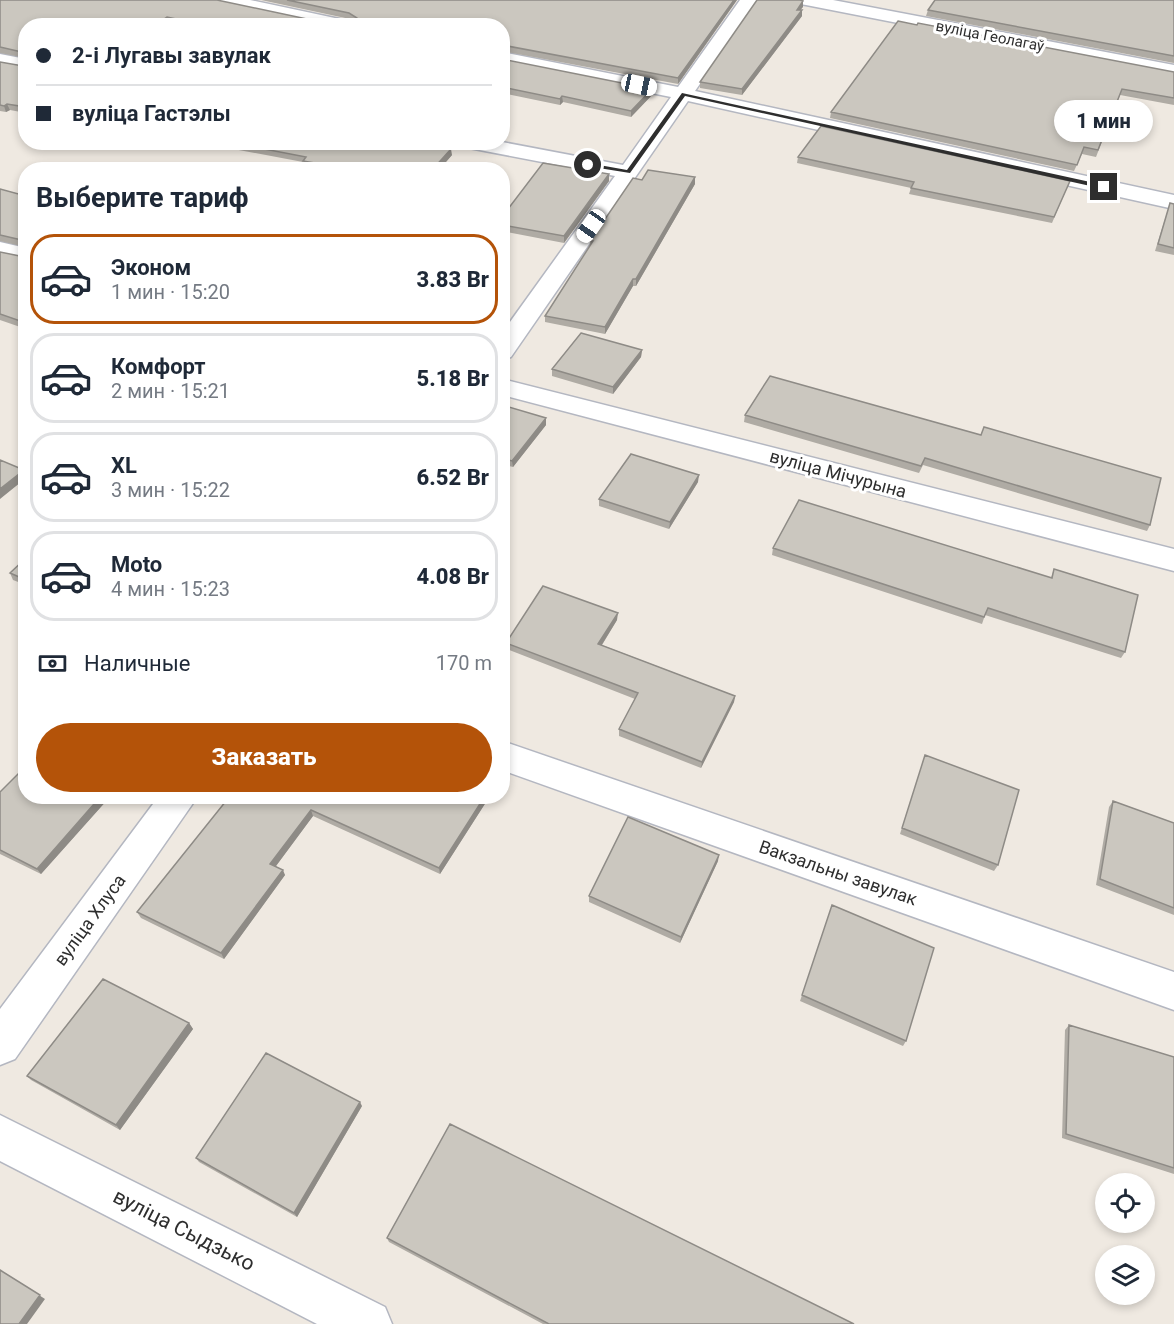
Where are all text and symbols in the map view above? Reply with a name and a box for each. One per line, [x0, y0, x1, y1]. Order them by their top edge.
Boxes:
street label: вуліца Геолагаў [934, 17, 1046, 55]
text: 2-і Лугавы завулак [72, 43, 271, 68]
car [620, 72, 658, 98]
callout: 1 мин [1054, 100, 1154, 142]
text: вуліца Гастэлы [72, 101, 231, 126]
text: 1 мин [1076, 109, 1131, 133]
route start [574, 151, 601, 178]
route end [1090, 173, 1117, 200]
text: Выберите тариф [36, 182, 248, 214]
car [573, 206, 609, 246]
icon: car [39, 252, 93, 306]
text: Эконом [111, 255, 191, 280]
text: 3.83 Br [417, 267, 489, 292]
text: 1 мин · 15:20 [111, 280, 230, 304]
icon: car [39, 351, 93, 405]
text: Комфорт [111, 354, 206, 379]
text: 5.18 Br [417, 366, 489, 391]
text: 2 мин · 15:21 [111, 379, 230, 403]
street label: вуліца Мічурына [767, 445, 909, 502]
icon: car [39, 450, 93, 504]
text: XL [111, 453, 137, 478]
text: 6.52 Br [417, 465, 489, 490]
text: 3 мин · 15:22 [111, 478, 230, 502]
icon: car [39, 549, 93, 603]
text: Moto [111, 552, 162, 577]
text: 4.08 Br [417, 564, 489, 589]
text: 4 мин · 15:23 [111, 577, 230, 601]
icon: cash [36, 647, 69, 680]
text: Наличные [84, 651, 190, 676]
text: 170 m [436, 651, 492, 675]
button: Заказать [36, 723, 492, 792]
street label: Вакзальны завулак [756, 836, 920, 910]
street label: вуліца Хлуса [49, 870, 130, 969]
map controls [1095, 1173, 1155, 1305]
button: locate [1095, 1173, 1155, 1233]
street label: вуліца Сыдзько [109, 1184, 259, 1276]
button: layers [1095, 1245, 1155, 1305]

